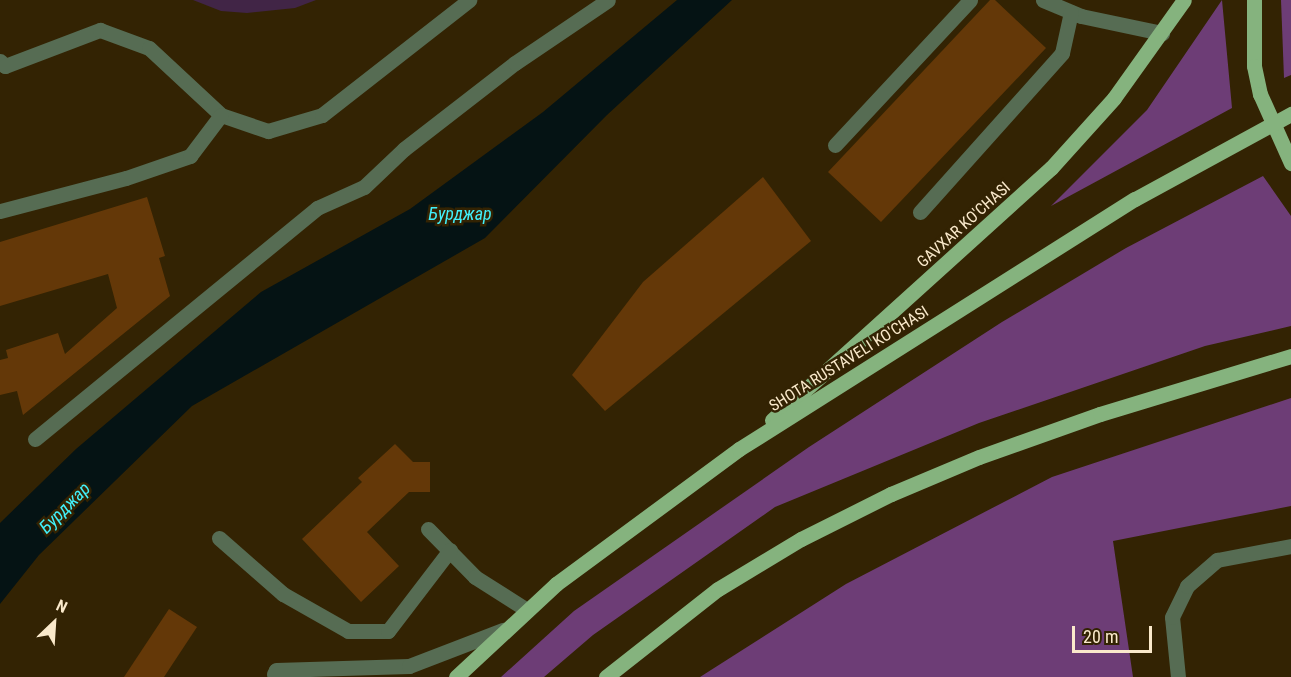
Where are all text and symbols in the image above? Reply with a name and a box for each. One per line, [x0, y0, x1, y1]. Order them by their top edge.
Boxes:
street label: GAVXAR KO'CHASI [913, 178, 1015, 272]
water label: Бурджар [428, 203, 492, 225]
street label: SHOTA RUSTAVELI KO'CHASI [766, 302, 932, 416]
water label: Бурджар [35, 478, 95, 538]
north arrow [24, 593, 84, 653]
text: N [53, 596, 70, 617]
scale bar [1075, 614, 1154, 652]
text: 20 m [1083, 626, 1118, 647]

